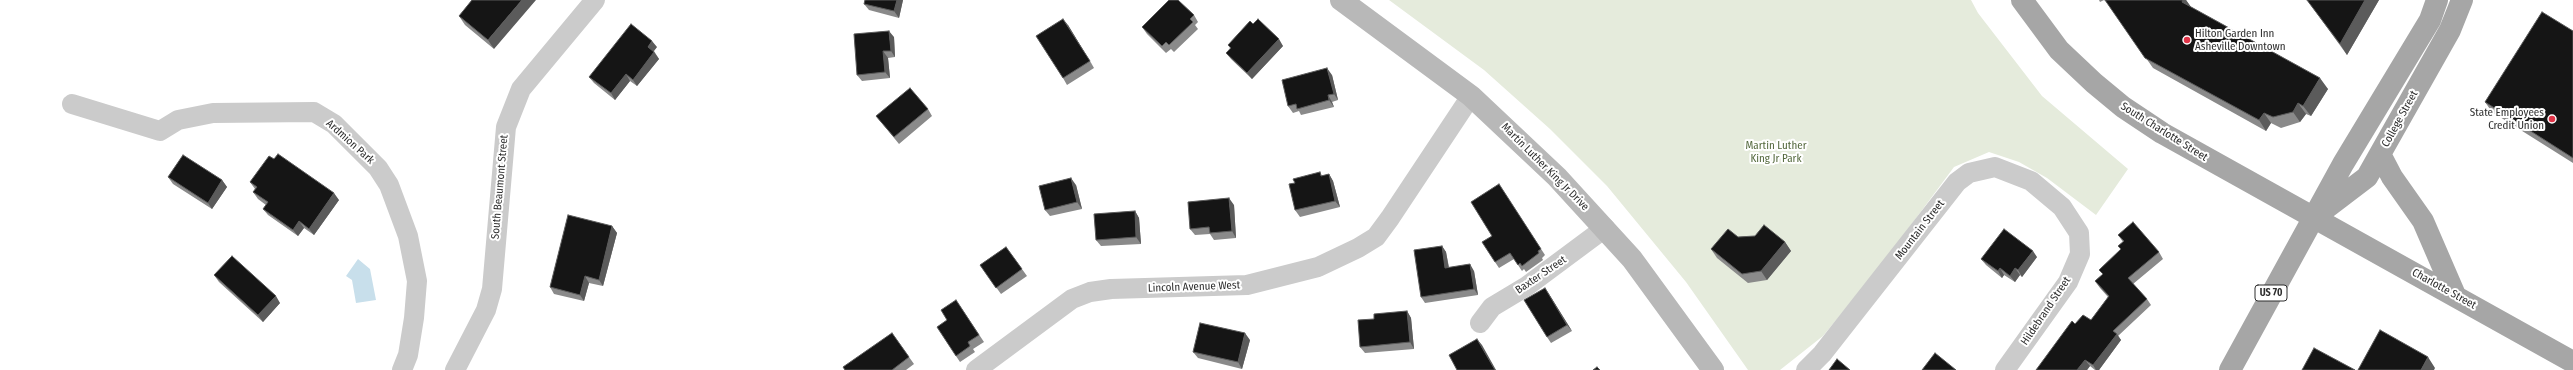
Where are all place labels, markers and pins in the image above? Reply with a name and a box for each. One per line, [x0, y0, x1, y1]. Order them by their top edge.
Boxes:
place label: Hilton Garden Inn Asheville Downtown [2195, 27, 2286, 53]
marker: Hilton Garden Inn Asheville Downtown [2182, 35, 2192, 45]
place label: State Employees Credit Union [2470, 106, 2544, 132]
marker: State Employees Credit Union [2547, 114, 2557, 124]

